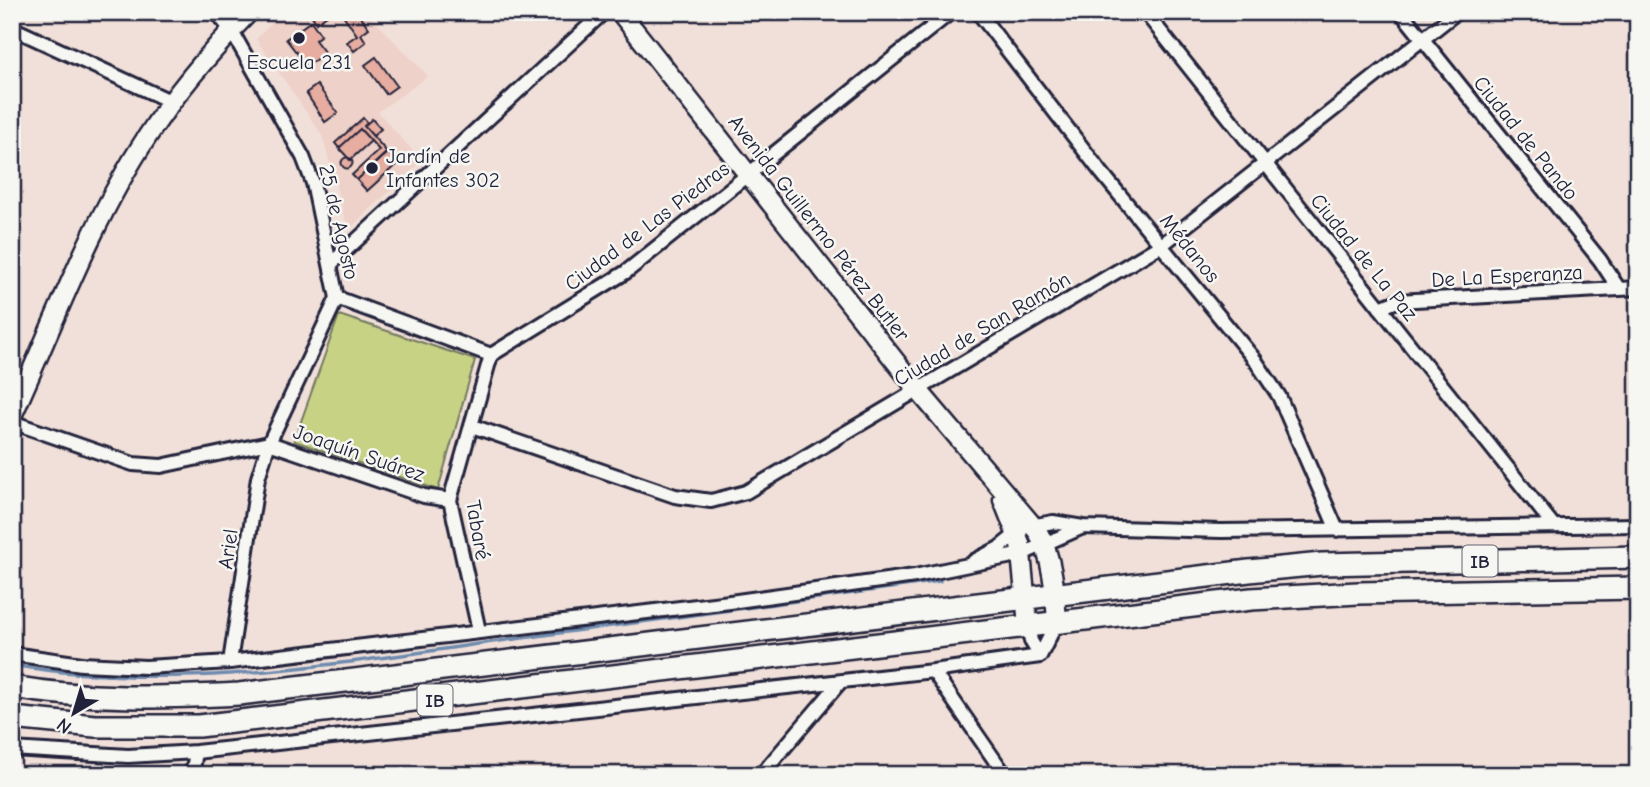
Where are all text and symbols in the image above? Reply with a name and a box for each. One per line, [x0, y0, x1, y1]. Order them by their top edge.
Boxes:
marker: Escuela 231 [291, 30, 307, 46]
place label: Escuela 231 [246, 50, 352, 74]
street label: Ciudad de Pando [1469, 71, 1583, 205]
street label: Avenida Guillermo Pérez Butler [723, 110, 915, 346]
place label: Jardín de Infantes 302 [386, 144, 500, 192]
street label: Ciudad de Las Piedras [560, 156, 734, 296]
marker: Jardín de Infantes 302 [364, 160, 380, 176]
street label: 25 de Agosto [314, 162, 364, 282]
street label: Ciudad de La Paz [1306, 189, 1422, 325]
street label: Médanos [1155, 209, 1225, 287]
street label: De La Esperanza [1431, 260, 1583, 292]
street label: Ciudad de San Ramón [889, 267, 1075, 391]
street label: Joaquín Suárez [290, 419, 428, 487]
street label: Tabaré [461, 498, 495, 562]
street label: Ariel [213, 527, 243, 571]
road number: IB [1462, 546, 1498, 576]
north arrow [38, 678, 108, 748]
road number: IB [418, 684, 452, 716]
text: N [52, 713, 76, 738]

